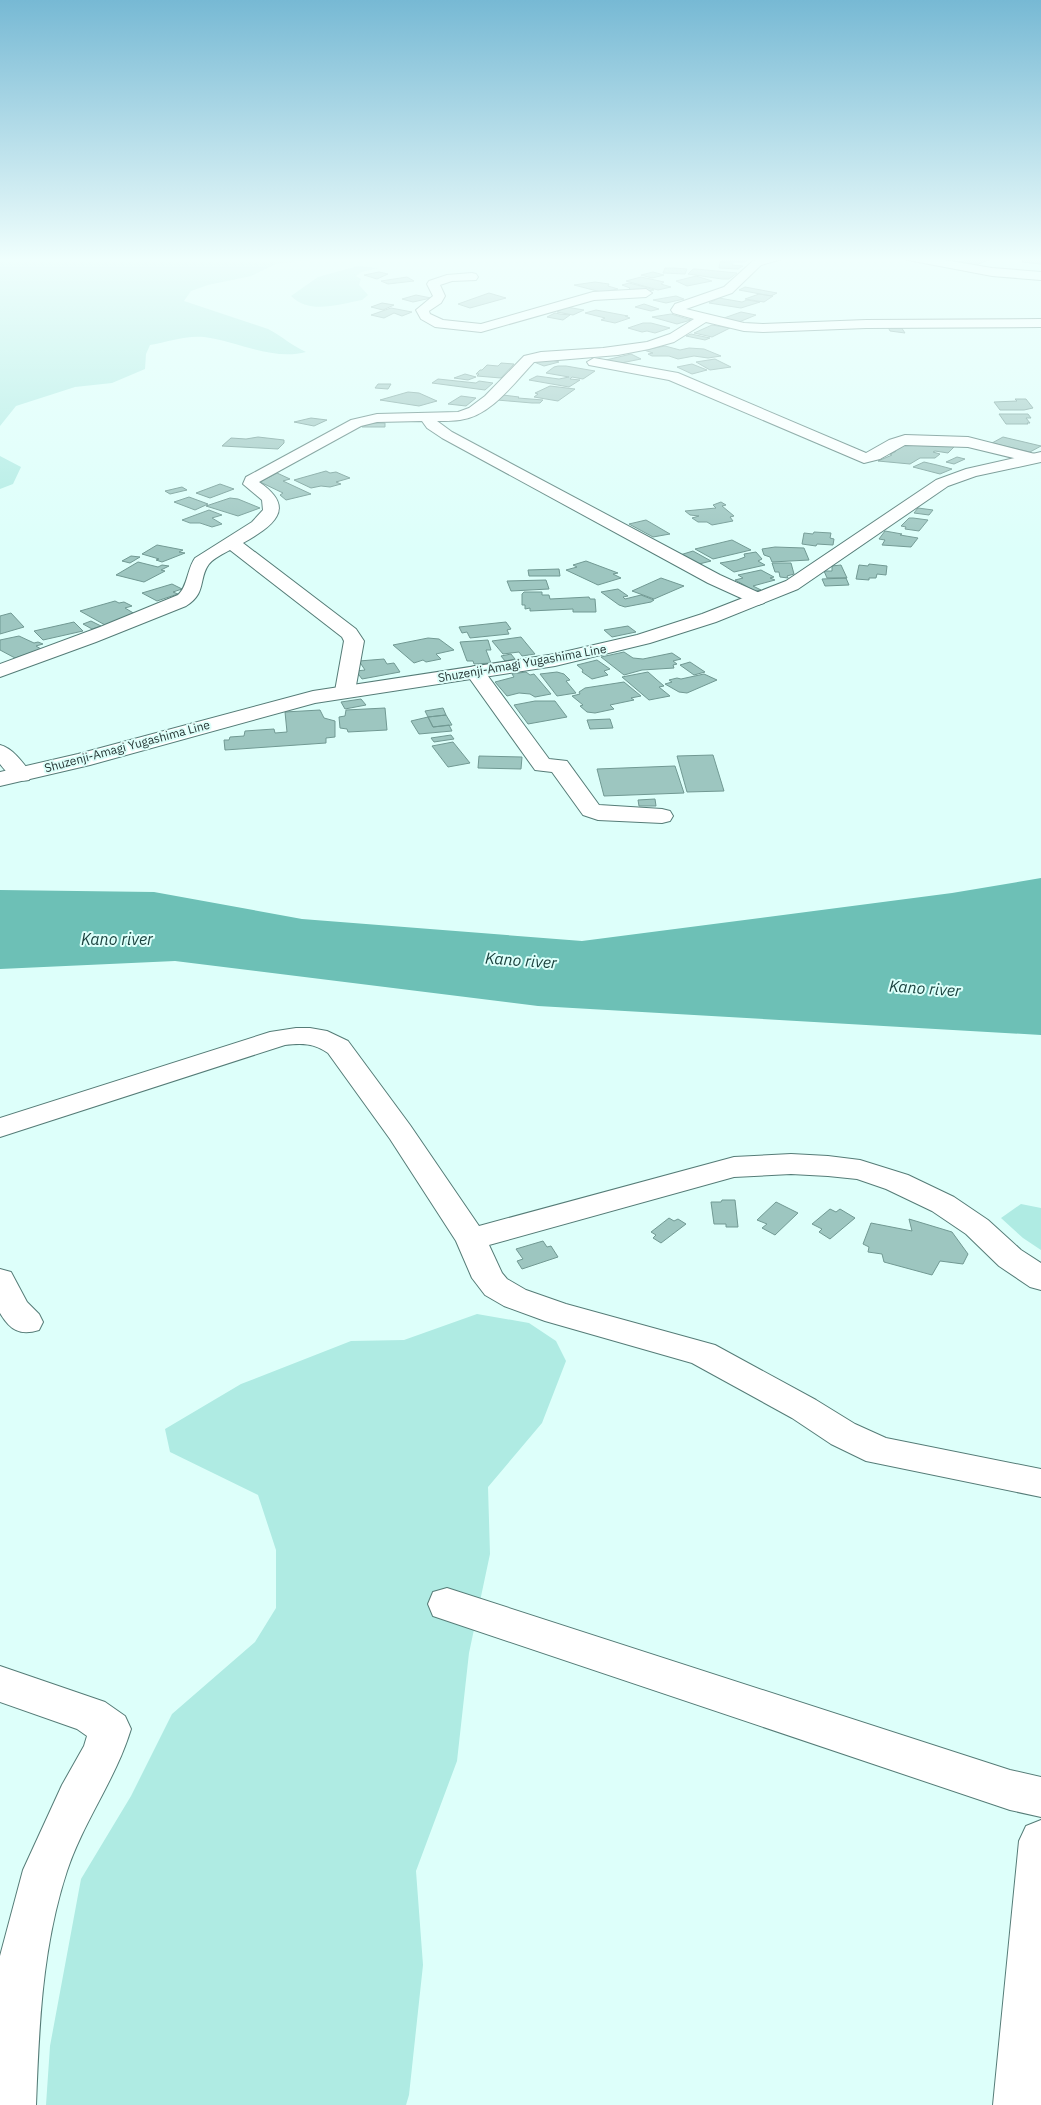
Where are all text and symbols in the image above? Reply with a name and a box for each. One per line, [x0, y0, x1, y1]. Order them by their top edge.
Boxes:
street label: Shuzenji-Amagi Yugashima Line [437, 641, 608, 685]
street label: Shuzenji-Amagi Yugashima Line [43, 717, 212, 775]
water label: Kano river [81, 929, 154, 949]
water label: Kano river [484, 948, 559, 973]
water label: Kano river [888, 976, 963, 1001]

